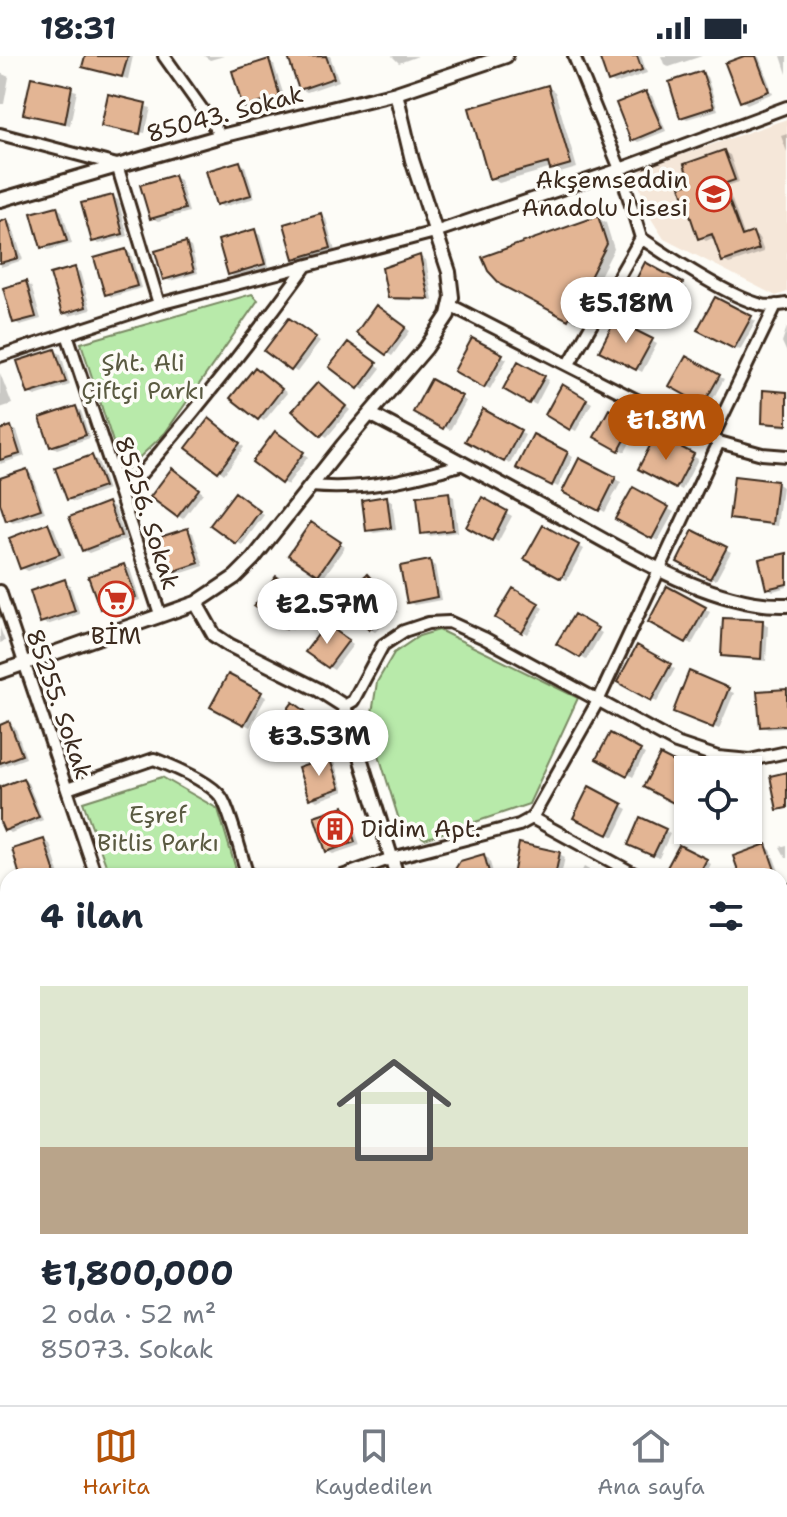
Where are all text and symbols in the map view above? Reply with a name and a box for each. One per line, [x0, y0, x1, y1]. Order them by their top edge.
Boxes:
text: 18:31 [40, 8, 116, 49]
street label: 85043. Sokak [143, 78, 307, 150]
place label: Akşemseddin Anadolu Lisesi [521, 164, 688, 224]
school or university icon: Akşemseddin Anadolu Lisesi [695, 175, 733, 213]
pin: ₺5.18M [561, 277, 691, 345]
text: ₺5.18M [579, 285, 673, 320]
park label: Şht. Ali Çiftçi Parkı [81, 347, 205, 407]
pin: ₺1.8M [610, 394, 722, 462]
text: ₺1.8M [626, 402, 706, 437]
street label: 85256. Sokak [107, 432, 187, 594]
pin: ₺2.57M [262, 578, 392, 646]
supermarket icon: BİM [97, 580, 135, 618]
text: ₺2.57M [275, 586, 379, 621]
place label: BİM [91, 620, 141, 652]
street label: 85255. Sokak [18, 625, 100, 783]
pin: ₺3.53M [254, 710, 384, 778]
text: ₺3.53M [267, 718, 371, 753]
map controls [674, 756, 762, 844]
button: locate [674, 756, 762, 844]
park label: Eşref Bitlis Parkı [97, 799, 219, 859]
building icon: Didim Apt. [316, 810, 354, 848]
place label: Didim Apt. [361, 813, 481, 845]
text: 4 ilan [40, 893, 143, 939]
icon: filters [704, 894, 748, 938]
icon: home [322, 1038, 466, 1182]
text: ₺1,800,000 [40, 1250, 234, 1296]
text: 2 oda · 52 m² [40, 1296, 217, 1331]
text: 85073. Sokak [40, 1331, 214, 1366]
tab: Harita [82, 1424, 150, 1501]
tab: Kaydedilen [315, 1424, 432, 1501]
tab: Ana sayfa [597, 1424, 705, 1501]

